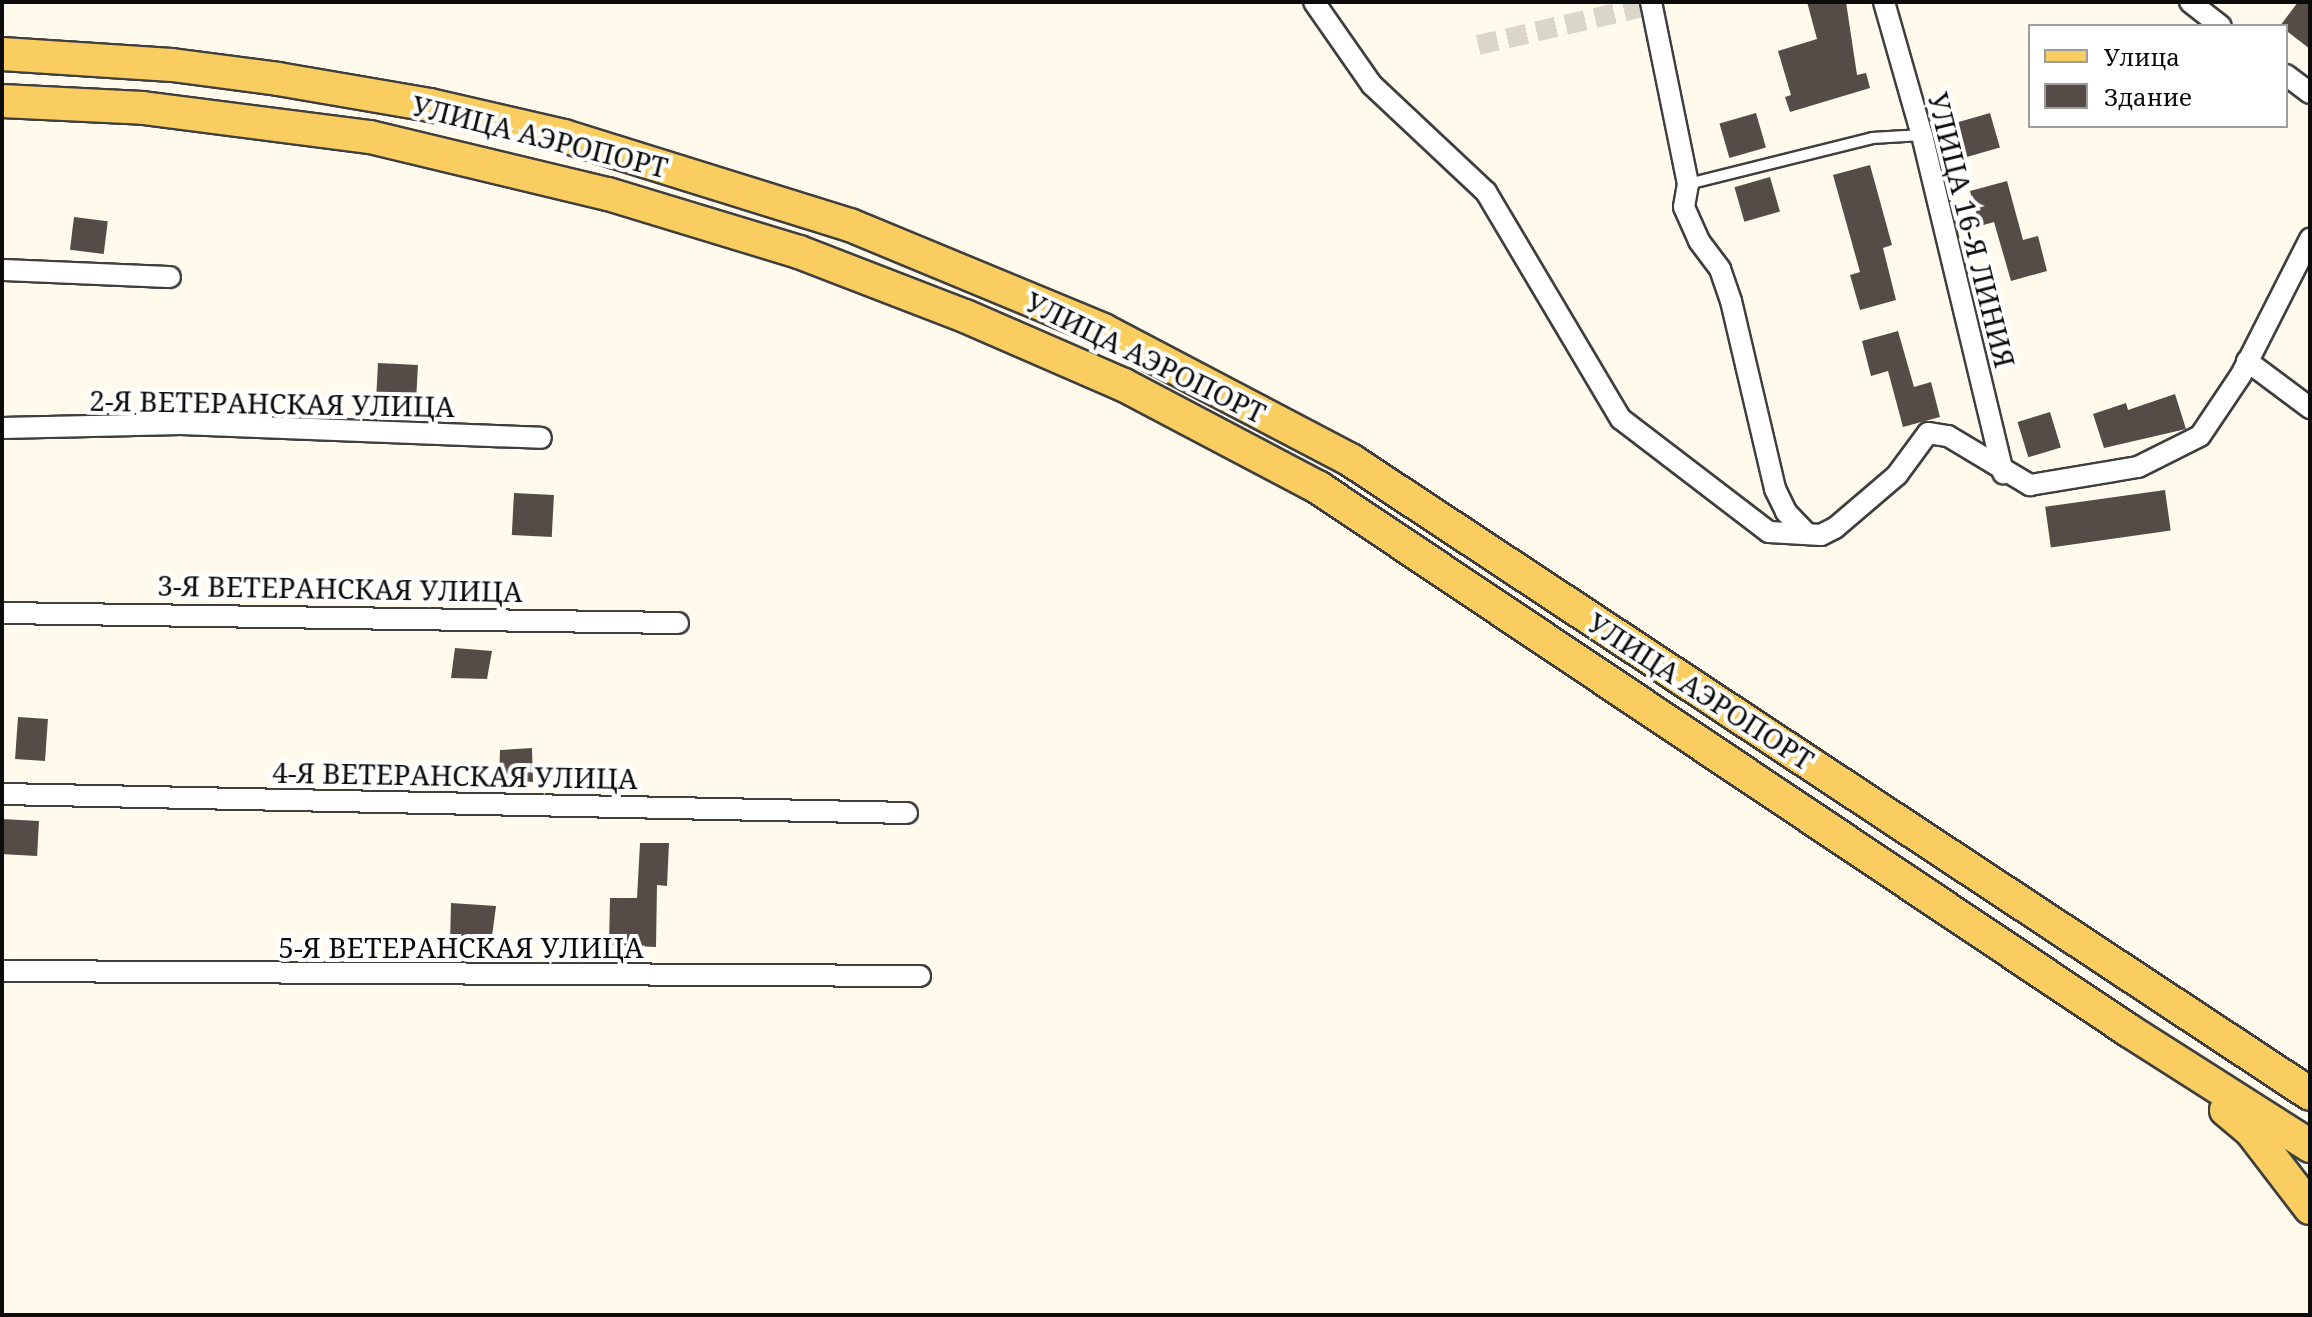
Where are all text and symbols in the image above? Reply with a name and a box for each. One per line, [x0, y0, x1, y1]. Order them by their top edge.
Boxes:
legend [2028, 24, 2288, 128]
text: Улица [2104, 40, 2180, 73]
text: Здание [2104, 80, 2192, 113]
street label: УЛИЦА АЭРОПОРТ [408, 88, 672, 184]
street label: УЛИЦА 16-Я ЛИНИЯ [1922, 89, 2022, 371]
street label: УЛИЦА АЭРОПОРТ [1021, 284, 1271, 430]
street label: 2-Я ВЕТЕРАНСКАЯ УЛИЦА [89, 383, 455, 423]
street label: 3-Я ВЕТЕРАНСКАЯ УЛИЦА [157, 568, 523, 608]
street label: УЛИЦА АЭРОПОРТ [1582, 605, 1820, 777]
street label: 4-Я ВЕТЕРАНСКАЯ УЛИЦА [272, 755, 638, 795]
street label: 5-Я ВЕТЕРАНСКАЯ УЛИЦА [278, 930, 644, 964]

